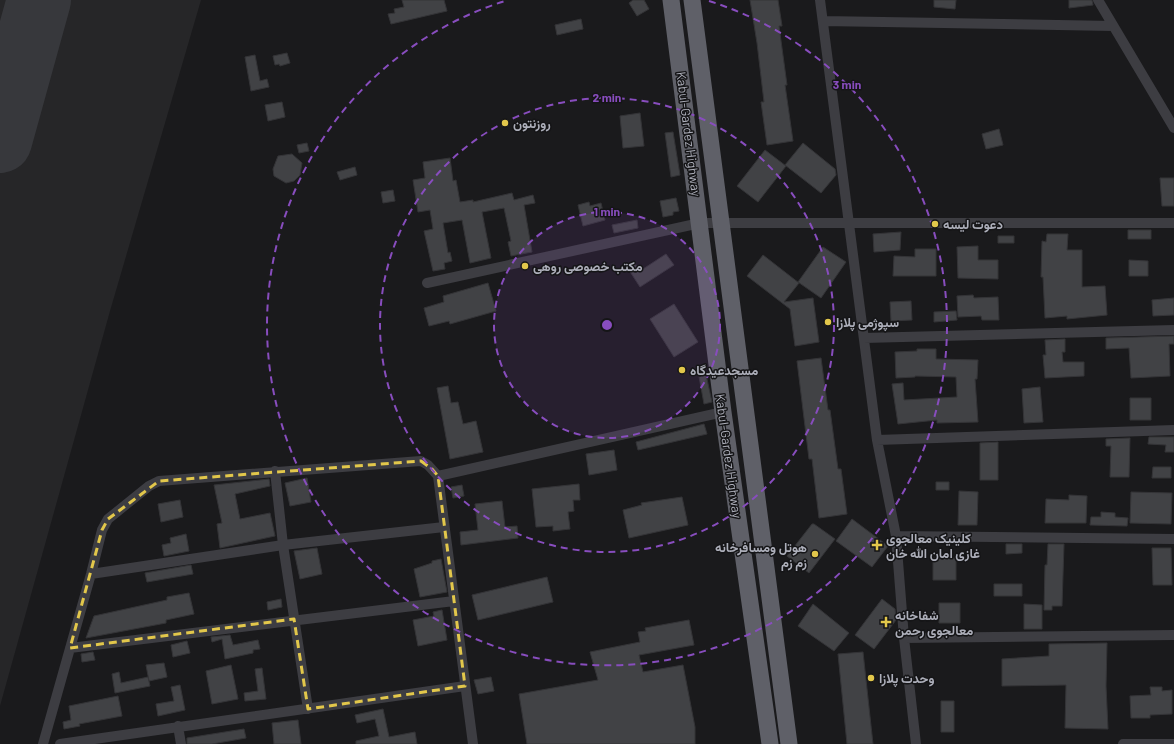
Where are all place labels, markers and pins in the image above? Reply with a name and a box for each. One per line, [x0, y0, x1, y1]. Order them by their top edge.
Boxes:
place label: روزنتون [513, 115, 551, 132]
marker: روزنتون [500, 118, 510, 128]
place label: دعوت لیسه [943, 216, 1003, 233]
marker: دعوت لیسه [930, 219, 940, 229]
place label: مکتب خصوصی روهی [533, 258, 643, 275]
marker: مکتب خصوصی روهی [520, 261, 530, 271]
place label: سپوژمی پلازا [836, 314, 899, 332]
marker: سپوژمی پلازا [823, 317, 833, 327]
centre of rings [600, 318, 614, 332]
place label: مسجدعیدگاه [690, 362, 758, 378]
marker: مسجدعیدگاه [677, 365, 687, 375]
place label: کلینیک معالجوی غازی امان الله خان [886, 530, 980, 562]
place label: هوتل ومسافرخانه زم زم [715, 539, 807, 571]
marker: کلینیک معالجوی غازی امان الله خان [871, 539, 883, 551]
marker: هوتل ومسافرخانه زم زم [810, 549, 820, 559]
place label: شفاخانه معالجوی رحمن [895, 607, 973, 639]
marker: شفاخانه معالجوی رحمن [880, 616, 892, 628]
place label: وحدت پلازا [879, 670, 934, 688]
marker: وحدت پلازا [866, 673, 876, 683]

